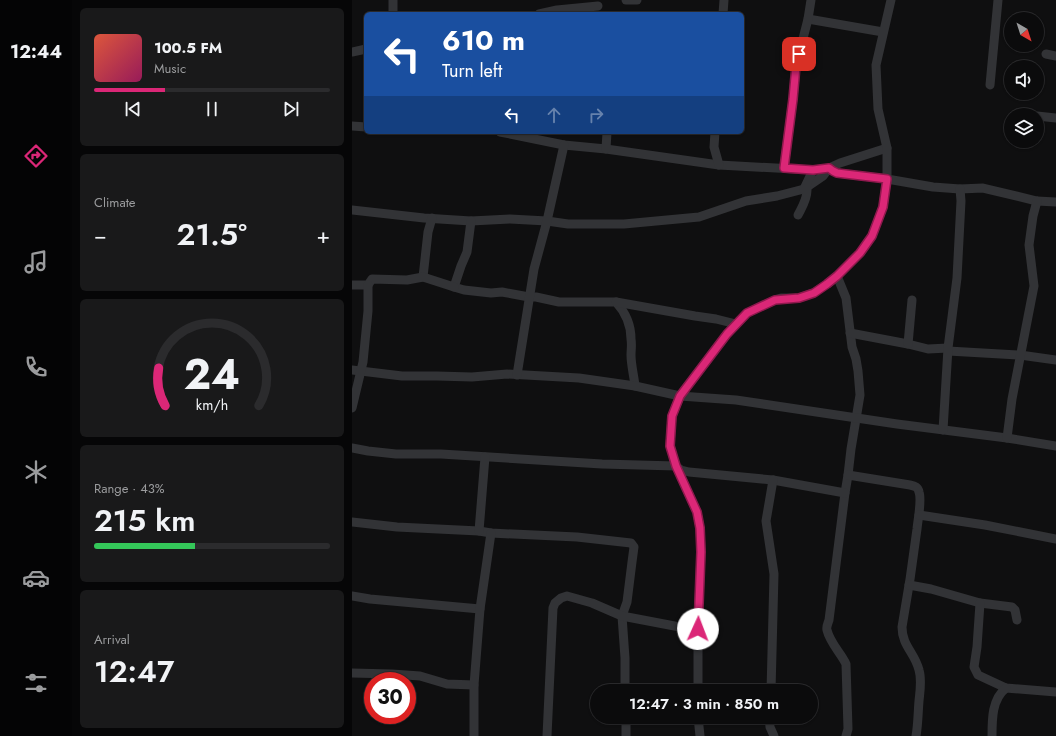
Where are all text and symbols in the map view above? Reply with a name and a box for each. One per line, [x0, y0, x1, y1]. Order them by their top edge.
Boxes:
north arrow [1004, 12, 1044, 52]
map controls [1004, 12, 1044, 148]
text: 610 m [442, 20, 525, 61]
icon: left [376, 28, 428, 80]
text: 100.5 FM [154, 37, 222, 59]
pin [782, 37, 816, 71]
text: 12:44 [10, 39, 62, 65]
icon: arrive [788, 43, 810, 65]
text: Turn left [442, 58, 502, 84]
text: Music [154, 59, 186, 78]
button: sound [1004, 60, 1044, 100]
icon: previous [122, 98, 144, 120]
icon: pause [201, 98, 223, 120]
icon: next [280, 98, 302, 120]
icon: left [501, 104, 523, 126]
icon: ahead [543, 104, 565, 126]
icon: right [585, 104, 607, 126]
button: layers [1004, 108, 1044, 148]
icon: directions [22, 142, 50, 170]
text: Climate [94, 193, 135, 212]
text: 21.5° [177, 213, 247, 256]
text: − [94, 219, 107, 251]
text: + [316, 219, 330, 251]
icon: music [22, 248, 50, 276]
text: 24 [184, 344, 240, 405]
icon: phone [22, 353, 50, 381]
text: km/h [196, 395, 228, 415]
icon: climate [22, 458, 50, 486]
text: Range · 43% [94, 479, 165, 498]
text: 215 km [94, 499, 195, 542]
icon: car [22, 564, 50, 592]
position arrow [677, 608, 719, 650]
text: Arrival [94, 630, 130, 649]
text: 12:47 [94, 650, 174, 693]
icon: filters [22, 669, 50, 697]
speed limit sign: 30 [364, 672, 416, 724]
text: 12:47 · 3 min · 850 m [629, 693, 779, 715]

